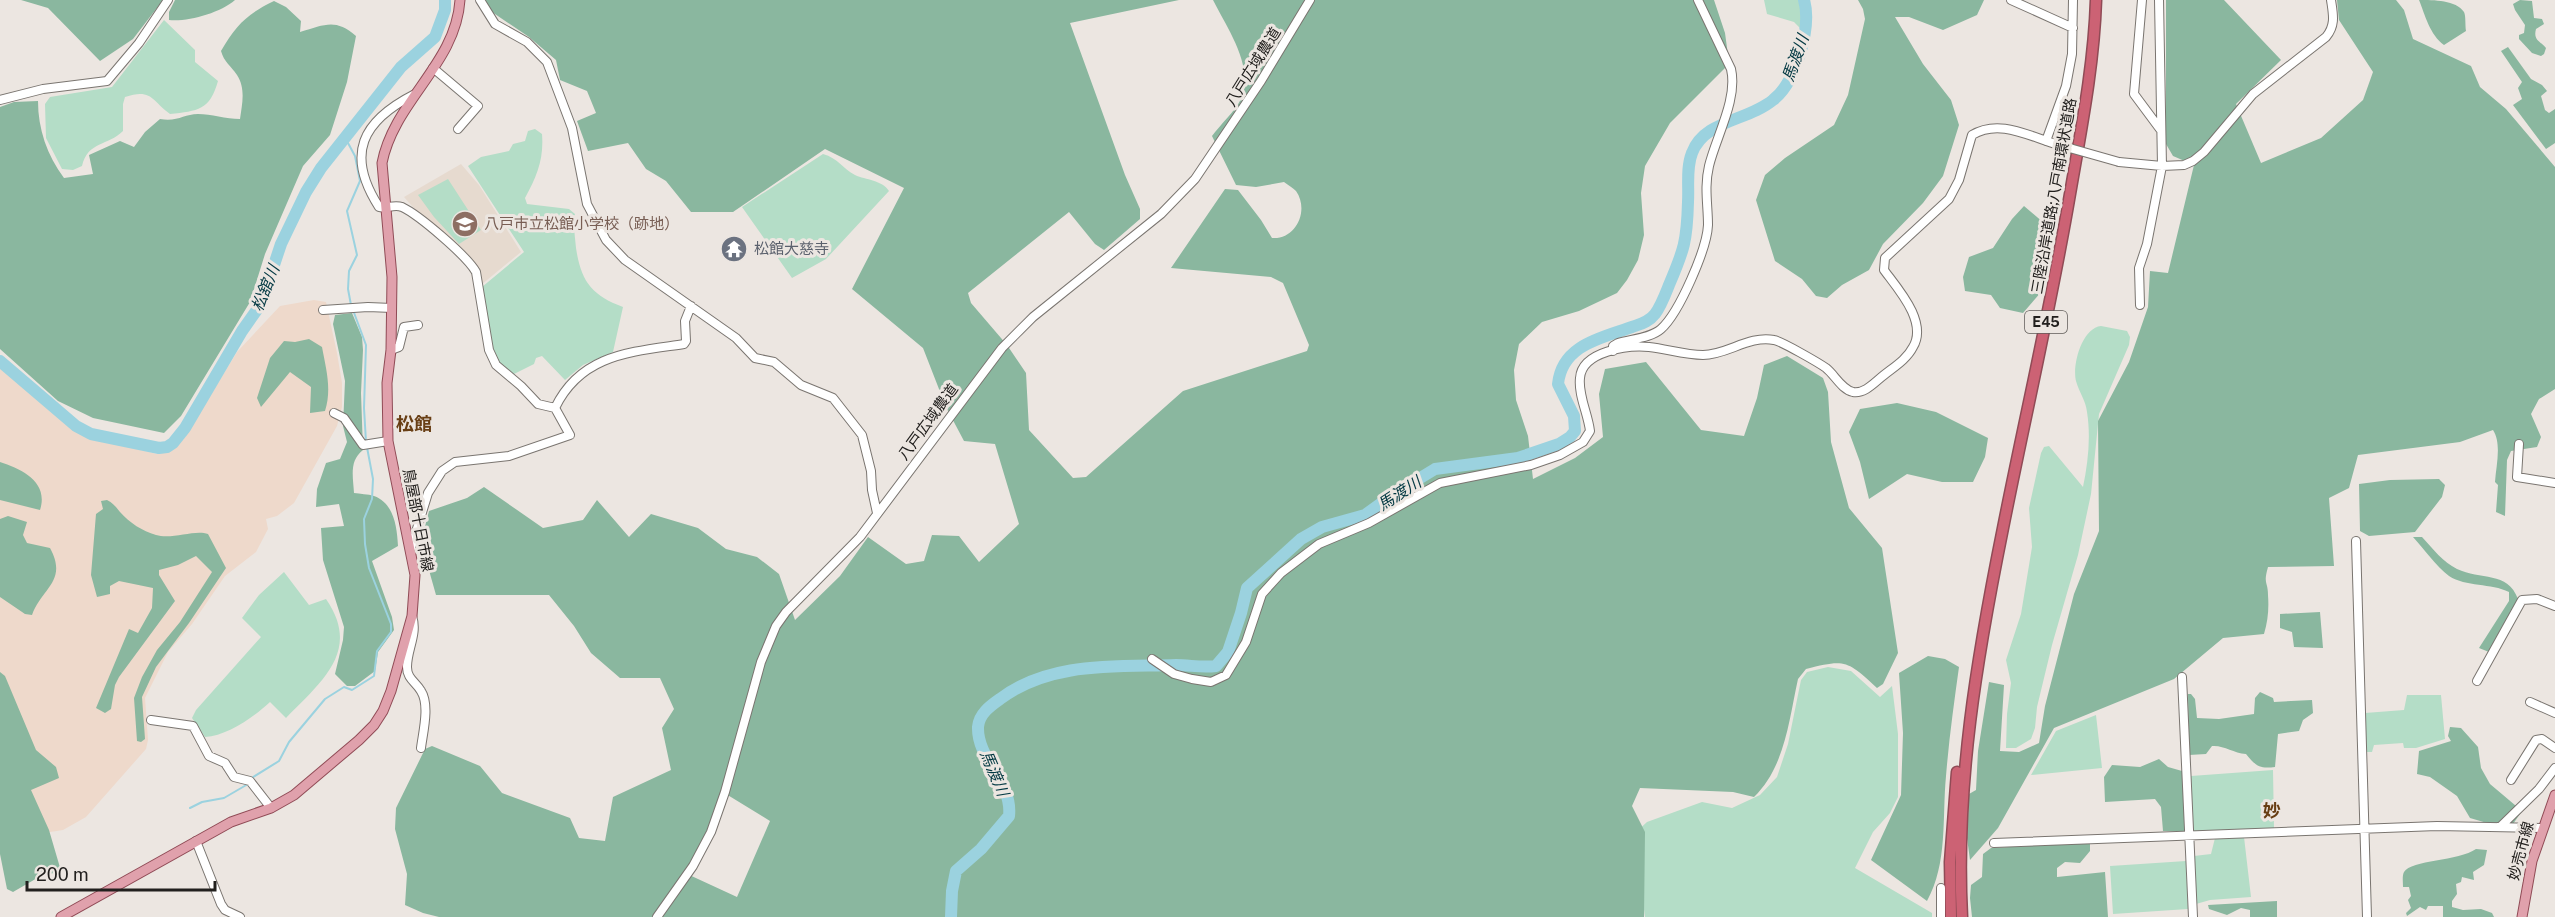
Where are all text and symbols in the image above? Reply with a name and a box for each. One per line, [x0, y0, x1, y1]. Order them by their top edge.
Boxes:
street label: 八戸広域農道 [1222, 24, 1284, 109]
water label: 馬渡川 [1778, 30, 1813, 84]
street label: 三陸沿岸道路;八戸南環状道路 [2028, 97, 2079, 295]
school or university icon: 八戸市立松館小学校（跡地） [450, 209, 480, 239]
place label: 八戸市立松館小学校（跡地） [484, 215, 679, 232]
temple icon: 松館大慈寺 [719, 234, 749, 264]
place label: 松館大慈寺 [754, 240, 829, 257]
water label: 松舘川 [248, 261, 284, 314]
road number: E45 [2025, 311, 2067, 333]
street label: 八戸広域農道 [894, 380, 961, 463]
district label: 松館 [396, 413, 432, 434]
street label: 鳥屋部十日市線 [400, 467, 437, 573]
water label: 馬渡川 [1374, 471, 1426, 514]
water label: 馬渡川 [976, 747, 1013, 801]
district label: 妙 [2263, 800, 2281, 821]
street label: 妙売市線 [2505, 820, 2536, 882]
scale bar [27, 854, 214, 892]
text: 200 m [36, 864, 89, 885]

